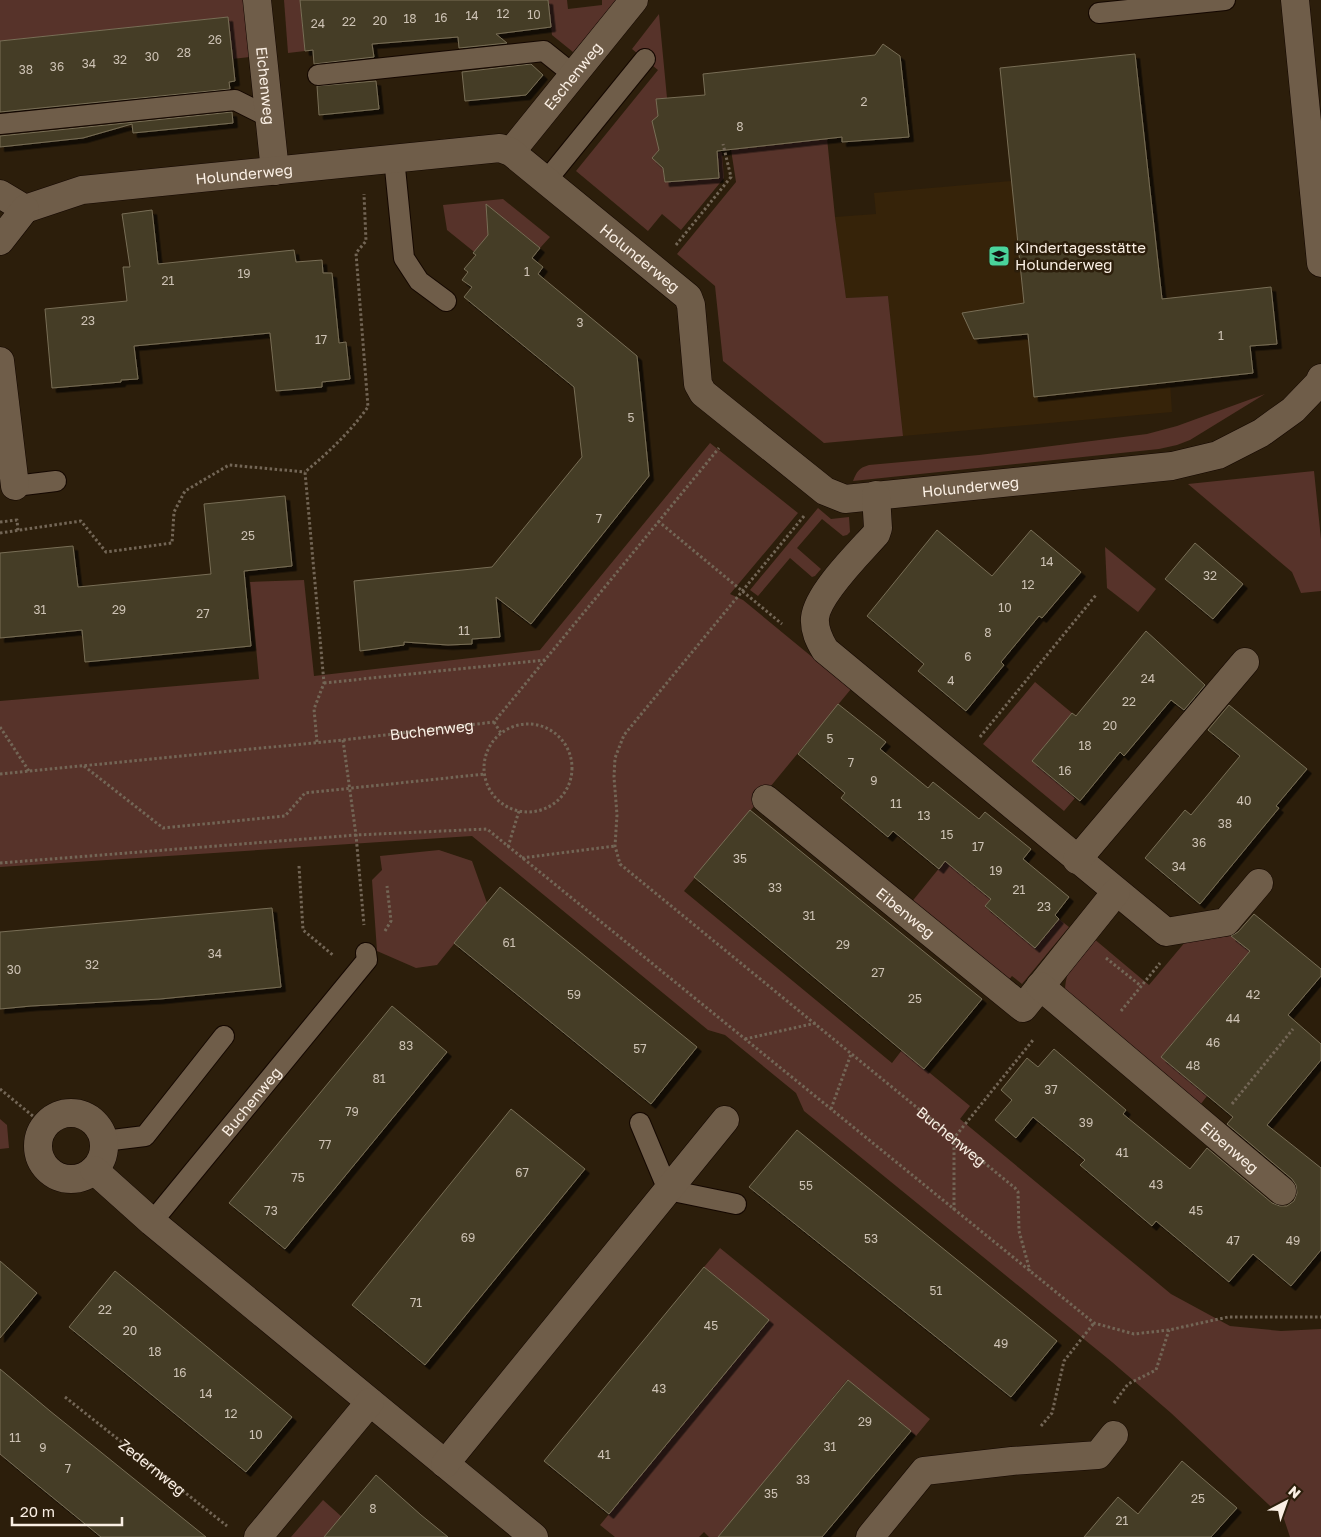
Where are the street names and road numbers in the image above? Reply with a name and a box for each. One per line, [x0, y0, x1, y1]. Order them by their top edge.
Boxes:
street label: Eschenweg [540, 38, 606, 113]
street label: Eichenweg [253, 46, 279, 125]
street label: Holunderweg [194, 160, 293, 188]
street label: Holunderweg [597, 220, 684, 296]
street label: Holunderweg [921, 472, 1020, 500]
street label: Buchenweg [389, 716, 475, 743]
street label: Eibenweg [873, 883, 939, 942]
street label: Buchenweg [217, 1063, 285, 1140]
street label: Buchenweg [913, 1102, 990, 1170]
street label: Eibenweg [1197, 1117, 1263, 1176]
street label: Zedernweg [116, 1435, 190, 1499]

